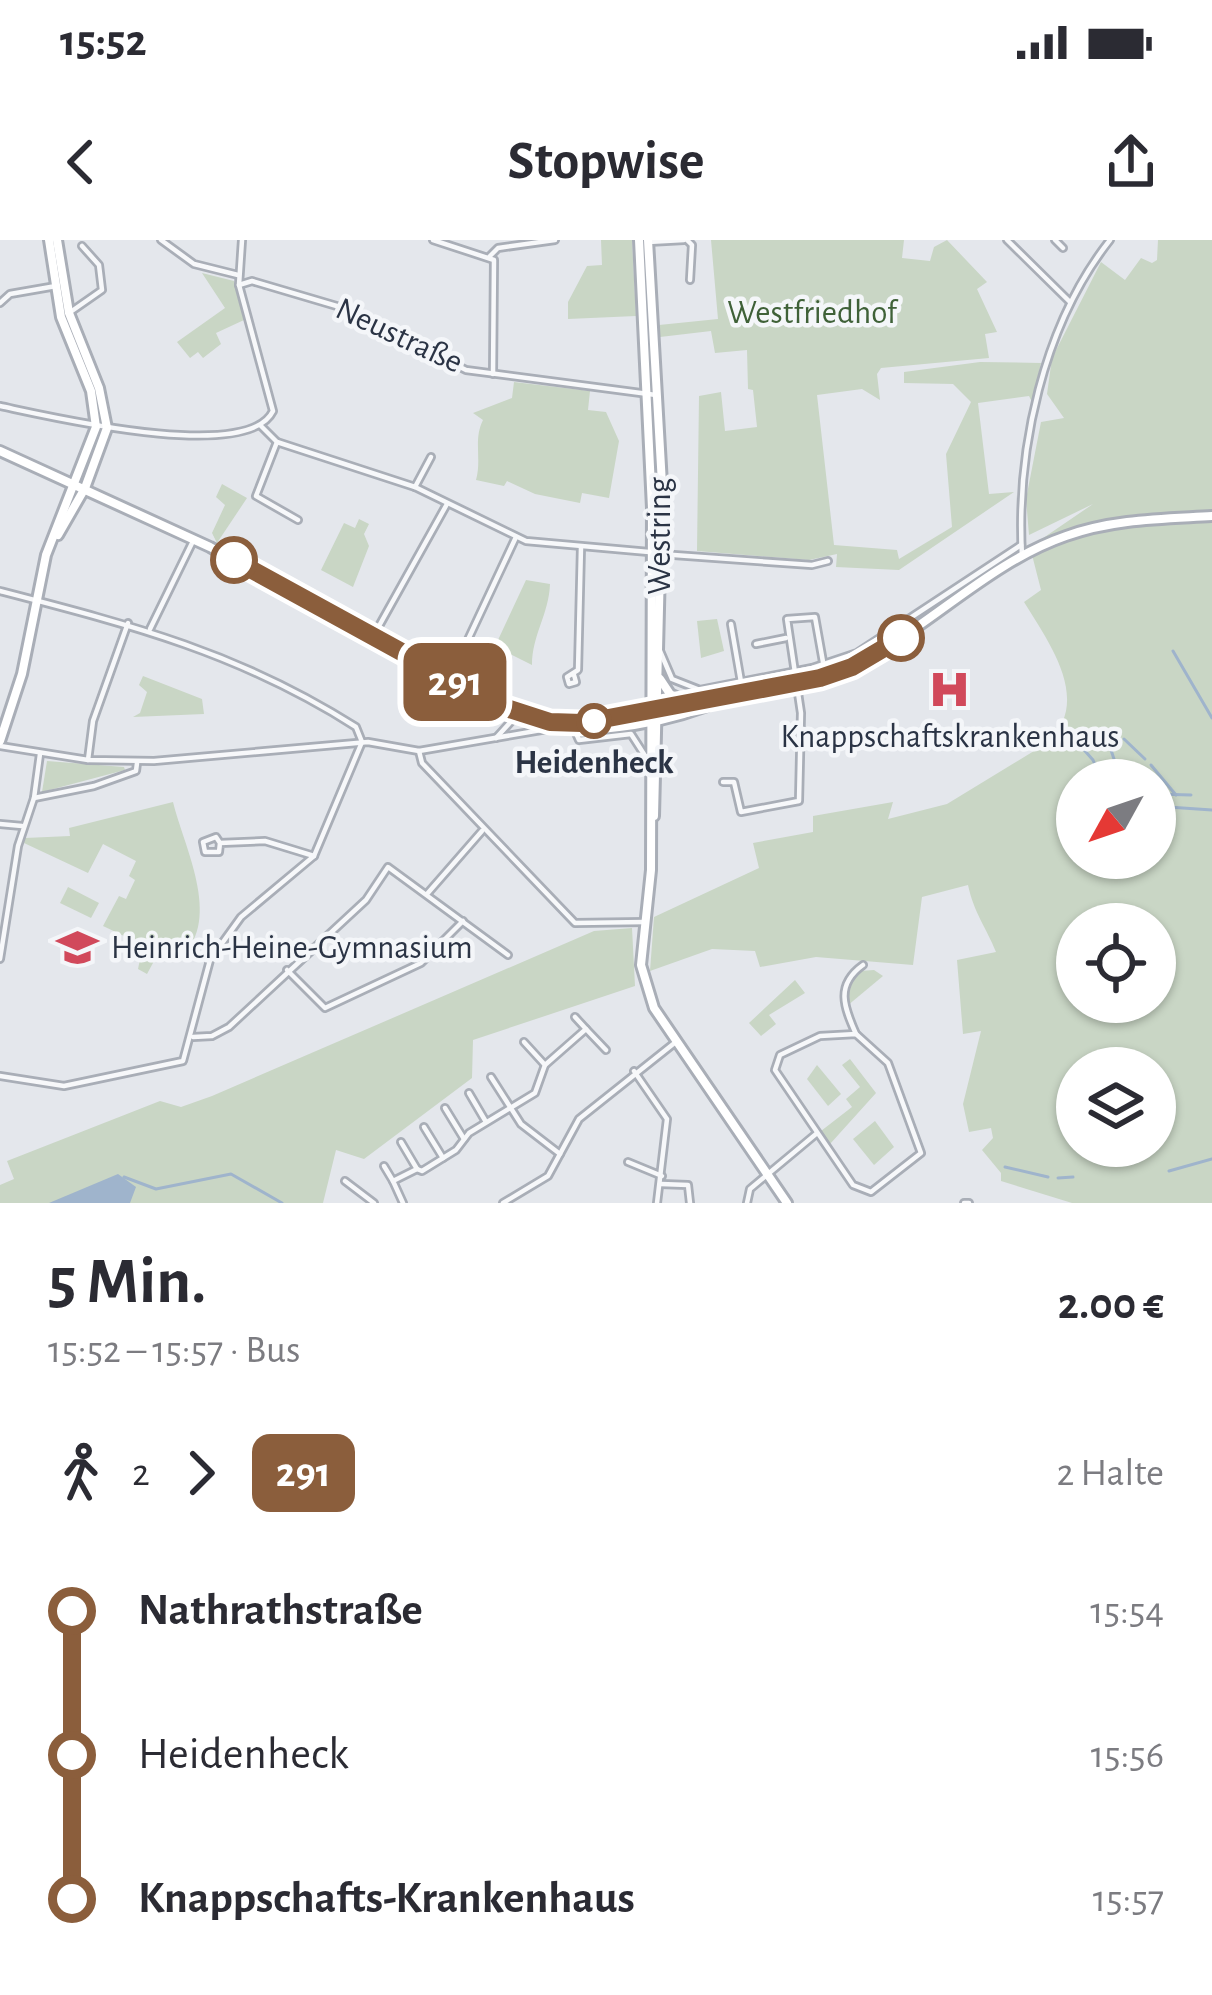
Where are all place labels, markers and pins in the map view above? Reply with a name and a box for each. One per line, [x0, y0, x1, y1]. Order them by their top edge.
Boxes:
unlabelled marker [212, 538, 256, 582]
unlabelled marker [879, 616, 923, 660]
hospital icon: Knappschaftskrankenhaus [927, 666, 973, 712]
marker: Heidenheck [578, 705, 610, 737]
place label: Knappschaftskrankenhaus [780, 721, 1120, 754]
place label: Heidenheck [515, 747, 674, 780]
school or university icon: Heinrich-Heine-Gymnasium [54, 925, 100, 971]
place label: Heinrich-Heine-Gymnasium [111, 932, 473, 965]

